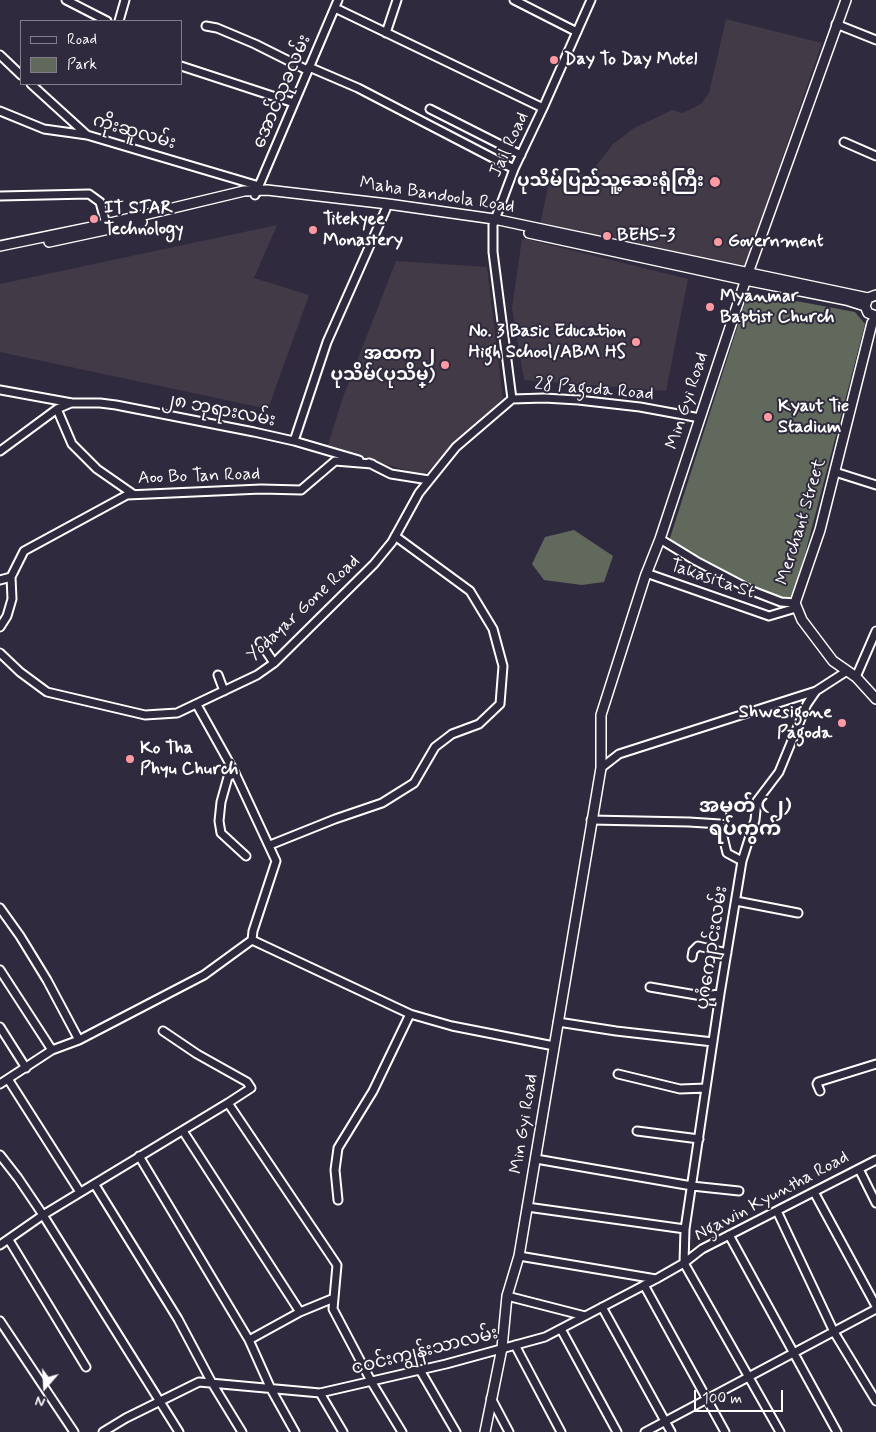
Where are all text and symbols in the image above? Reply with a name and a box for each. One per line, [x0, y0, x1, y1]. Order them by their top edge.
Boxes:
legend [20, 20, 182, 85]
text: Road [67, 30, 97, 50]
street label: အောင်သုခလမ်း [249, 32, 317, 152]
place label: Day To Day Motel [564, 49, 697, 71]
marker: Day To Day Motel [548, 54, 560, 66]
text: Park [67, 55, 97, 75]
street label: Jail Road [486, 109, 534, 181]
street label: ကိုးဆူလမ်း [90, 111, 178, 155]
place label: ပုသိမ်ပြည်သူ့ဆေးရုံကြီး [517, 171, 704, 193]
street label: Maha Bandoola Road [358, 173, 516, 219]
marker: ပုသိမ်ပြည်သူ့ဆေးရုံကြီး [708, 175, 722, 189]
place label: IT STAR Technology [104, 198, 183, 240]
place label: Titekyee Monastery [323, 209, 403, 252]
marker: IT STAR Technology [88, 213, 100, 225]
marker: Titekyee Monastery [307, 224, 319, 236]
place label: BEHS-3 [617, 225, 675, 247]
marker: BEHS-3 [601, 230, 613, 242]
place label: Government [728, 231, 823, 253]
marker: Government [712, 236, 724, 248]
place label: Myanmar Baptist Church [720, 286, 834, 328]
marker: Myanmar Baptist Church [704, 301, 716, 313]
place label: No. 3 Basic Education High School/ABM HS [469, 321, 626, 364]
marker: No. 3 Basic Education High School/ABM HS [630, 336, 642, 348]
place label: အထက၂ ပုသိမ်(ပုသိမ္) [331, 344, 435, 386]
street label: Min Gyi Road [662, 350, 714, 452]
marker: အထက၂ ပုသိမ်(ပုသိမ္) [439, 359, 451, 371]
street label: 28 Pagoda Road [534, 374, 654, 406]
street label: ၂၈ ဘုရားလမ်း [161, 389, 277, 433]
place label: Kyaut Tie Stadium [778, 396, 849, 438]
marker: Kyaut Tie Stadium [762, 411, 774, 423]
street label: Merchant Street [772, 456, 832, 588]
street label: Aoo Bo Tan Road [137, 464, 261, 490]
street label: Yodayar Gone Road [243, 551, 365, 667]
street label: Takasita St [667, 555, 757, 605]
place label: Shwesigone Pagoda [739, 702, 832, 744]
marker: Shwesigone Pagoda [836, 717, 848, 729]
place label: Ko Tha Phyu Church [140, 738, 238, 781]
marker: Ko Tha Phyu Church [124, 753, 136, 765]
district label: အမှတ် (၂) ရပ်ကွက် [699, 796, 791, 843]
street label: ပုဂံကျောင်းလမ်း [693, 885, 733, 1011]
street label: Min Gyi Road [506, 1072, 544, 1176]
street label: Ngawin Kyuntha Road [691, 1147, 853, 1247]
street label: ငဝင်းကျွန်းသာလမ်း [349, 1323, 501, 1381]
north arrow [20, 1362, 70, 1412]
scale bar [696, 1380, 785, 1412]
text: 100 m [702, 1389, 742, 1409]
text: N [33, 1391, 47, 1411]

